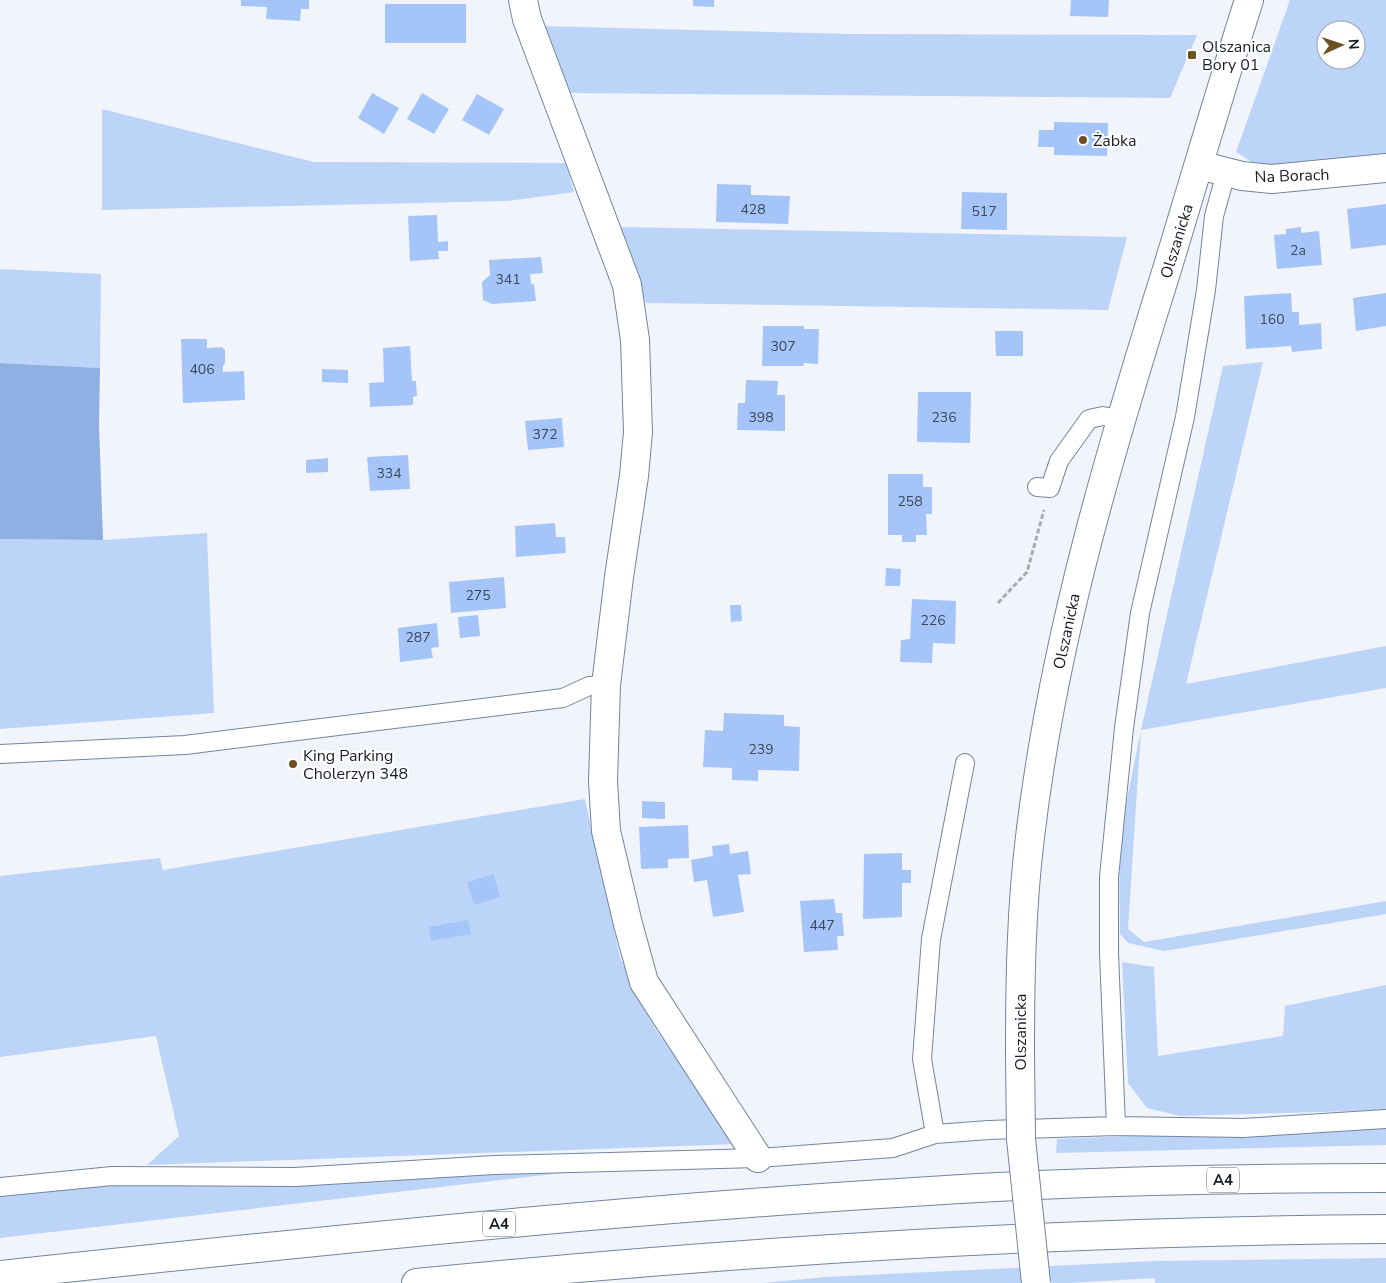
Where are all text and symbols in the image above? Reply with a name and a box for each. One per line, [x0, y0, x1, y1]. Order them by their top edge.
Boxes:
north arrow [1316, 20, 1366, 70]
place label: Olszanica Bory 01 [1202, 36, 1271, 76]
text: N [1344, 39, 1363, 50]
marker: Olszanica Bory 01 [1186, 49, 1198, 61]
place label: Żabka [1093, 130, 1136, 152]
marker: Żabka [1077, 134, 1089, 146]
street label: Na Borach [1254, 164, 1330, 188]
house number: 428 [740, 200, 766, 219]
street label: Olszanicka [1155, 201, 1199, 281]
house number: 517 [971, 202, 997, 221]
house number: 2a [1290, 241, 1306, 260]
house number: 341 [495, 270, 521, 289]
house number: 160 [1259, 310, 1285, 329]
house number: 307 [770, 337, 796, 356]
house number: 406 [189, 360, 215, 379]
house number: 398 [748, 408, 774, 427]
house number: 236 [931, 408, 957, 427]
house number: 372 [532, 425, 558, 444]
house number: 334 [376, 464, 402, 483]
house number: 258 [897, 492, 923, 511]
house number: 275 [465, 586, 491, 605]
street label: Olszanicka [1048, 591, 1086, 671]
house number: 226 [920, 611, 946, 630]
house number: 287 [405, 628, 431, 647]
house number: 239 [748, 740, 774, 759]
place label: King Parking Cholerzyn 348 [303, 745, 408, 785]
marker: King Parking Cholerzyn 348 [287, 758, 299, 770]
house number: 447 [809, 916, 835, 935]
street label: Olszanicka [1010, 994, 1032, 1070]
road number: A4 [1207, 1168, 1239, 1192]
road number: A4 [483, 1212, 515, 1236]

